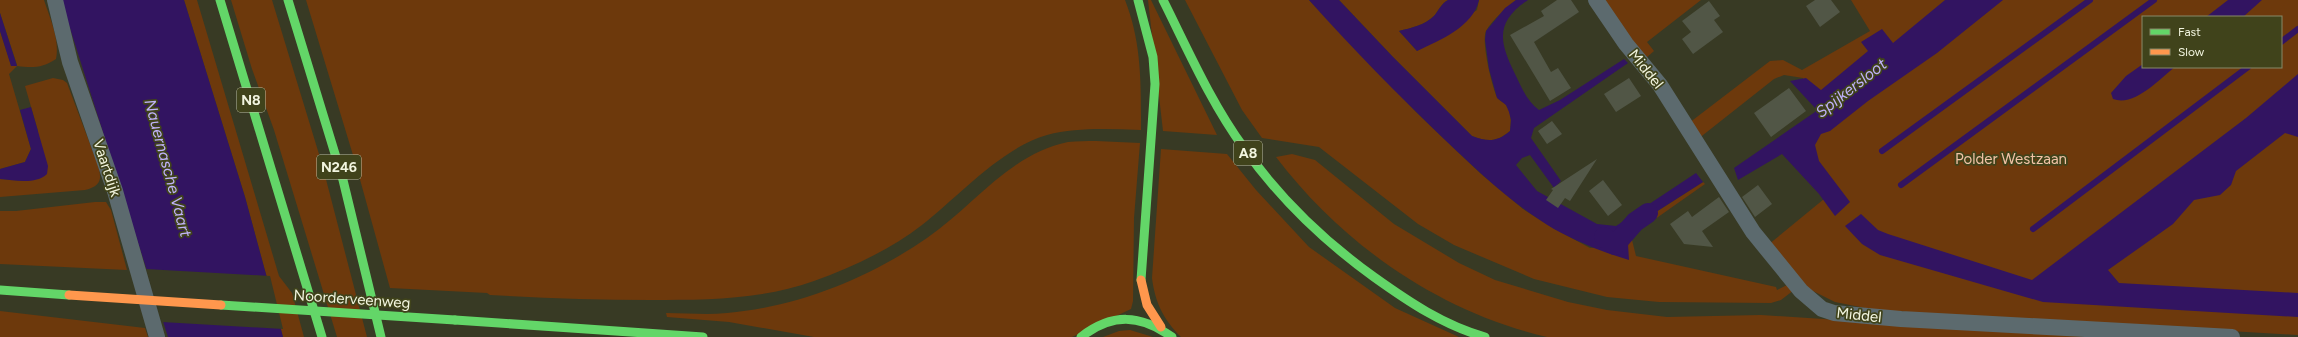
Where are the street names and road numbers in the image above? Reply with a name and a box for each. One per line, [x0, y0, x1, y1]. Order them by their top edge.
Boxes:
street label: Middel [1625, 46, 1667, 92]
road number: N8 [237, 88, 265, 112]
street label: Vaartdijk [89, 137, 125, 200]
road number: A8 [1234, 141, 1262, 165]
road number: N246 [317, 155, 361, 179]
street label: Noorderveenweg [293, 286, 411, 312]
street label: Middel [1836, 304, 1882, 326]

